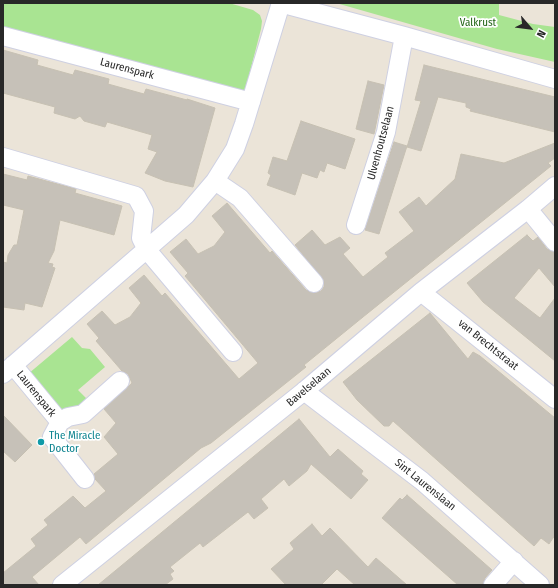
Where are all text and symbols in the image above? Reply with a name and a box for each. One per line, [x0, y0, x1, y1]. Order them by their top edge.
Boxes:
north arrow [510, 8, 550, 48]
park label: Valkrust [460, 16, 496, 30]
text: N [534, 28, 548, 40]
street label: Laurenspark [98, 55, 156, 83]
street label: Ulvenhoutselaan [365, 105, 397, 181]
street label: van Brechtstraat [455, 317, 521, 373]
street label: Bavelselaan [284, 365, 334, 409]
street label: Laurenspark [13, 368, 59, 420]
place label: The Miracle Doctor [49, 429, 100, 455]
marker: The Miracle Doctor [36, 437, 46, 447]
street label: Sint Laurenslaan [392, 456, 458, 514]

